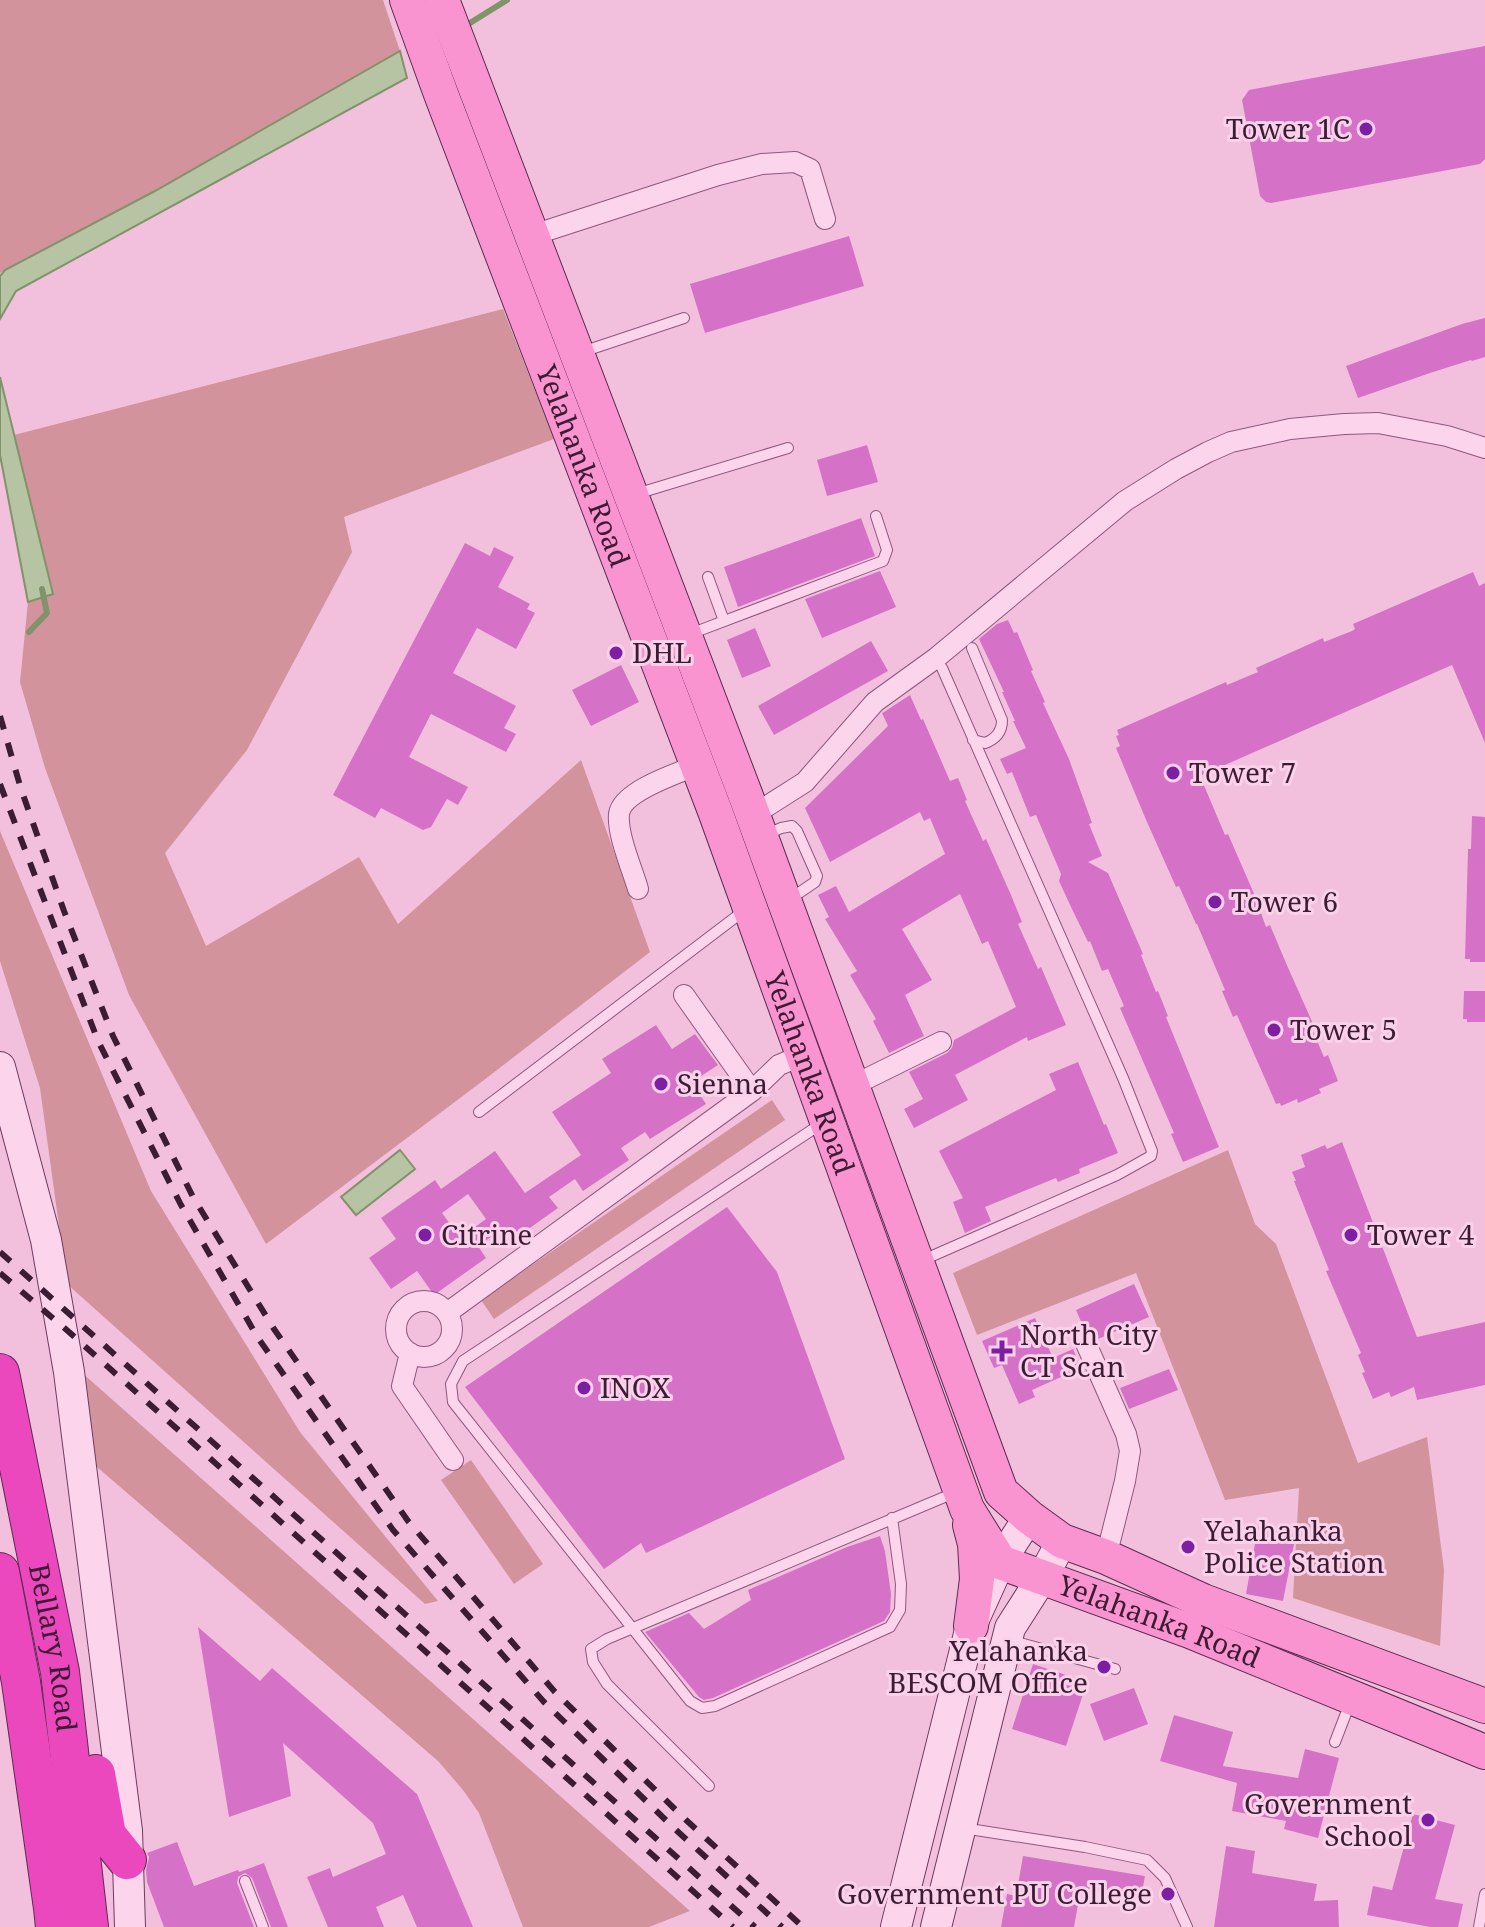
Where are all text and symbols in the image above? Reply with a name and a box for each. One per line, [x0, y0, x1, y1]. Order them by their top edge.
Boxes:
place label: Tower 1C [1226, 109, 1350, 147]
marker: Tower 1C [1357, 120, 1375, 138]
street label: Yelahanka Road [528, 358, 640, 572]
place label: DHL [632, 633, 692, 671]
marker: DHL [607, 644, 625, 662]
place label: Tower 7 [1189, 753, 1296, 791]
marker: Tower 7 [1164, 764, 1182, 782]
place label: Tower 6 [1231, 882, 1338, 920]
marker: Tower 6 [1206, 893, 1224, 911]
street label: Yelahanka Road [756, 965, 865, 1179]
place label: Tower 5 [1290, 1010, 1397, 1048]
marker: Tower 5 [1265, 1021, 1283, 1039]
place label: Sienna [677, 1064, 768, 1102]
marker: Sienna [652, 1075, 670, 1093]
place label: Citrine [441, 1215, 532, 1253]
place label: Tower 4 [1367, 1215, 1475, 1253]
marker: Citrine [416, 1226, 434, 1244]
marker: Tower 4 [1342, 1226, 1360, 1244]
place label: North City CT Scan [1020, 1315, 1158, 1385]
marker: North City CT Scan [991, 1340, 1013, 1362]
place label: INOX [600, 1368, 671, 1406]
marker: INOX [575, 1379, 593, 1397]
place label: Yelahanka Police Station [1203, 1511, 1385, 1581]
marker: Yelahanka Police Station [1179, 1538, 1197, 1556]
street label: Bellary Road [21, 1560, 87, 1734]
street label: Yelahanka Road [1052, 1564, 1267, 1676]
place label: Yelahanka BESCOM Office [888, 1631, 1088, 1701]
marker: Yelahanka BESCOM Office [1095, 1658, 1113, 1676]
place label: Government School [1244, 1784, 1412, 1854]
marker: Government School [1419, 1811, 1437, 1829]
place label: Government PU College [837, 1874, 1152, 1912]
marker: Government PU College [1159, 1885, 1177, 1903]

